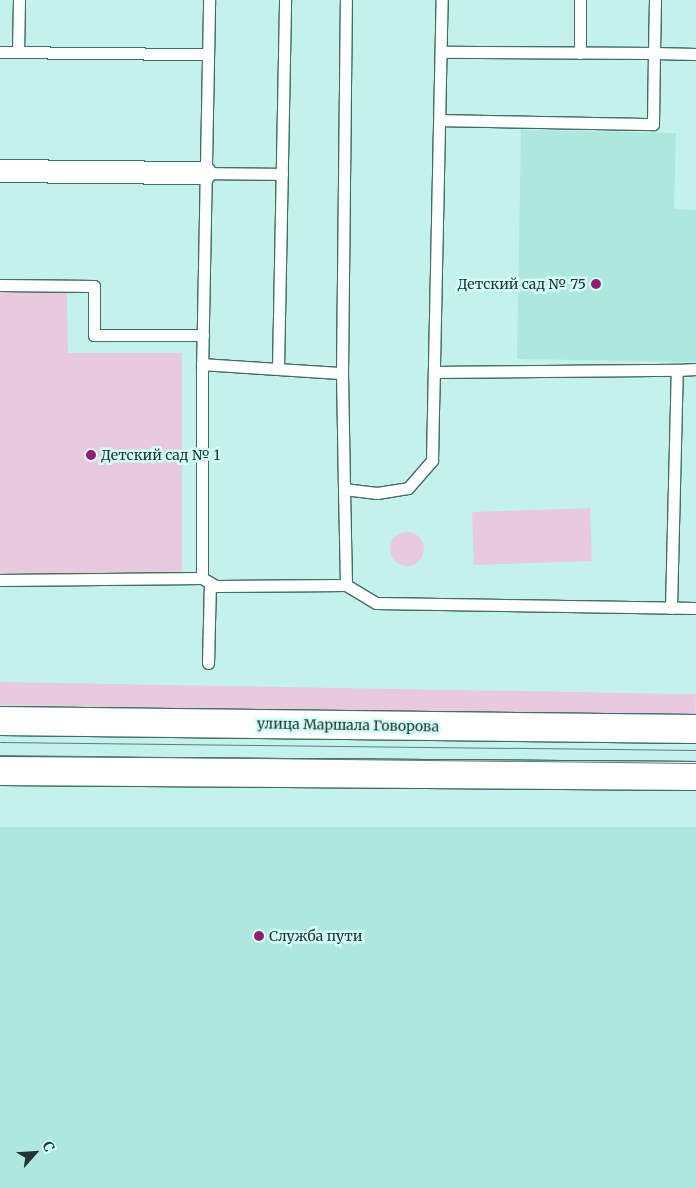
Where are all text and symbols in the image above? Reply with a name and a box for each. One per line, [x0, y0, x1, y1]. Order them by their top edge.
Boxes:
place label: Детский сад № 75 [458, 276, 586, 292]
marker: Детский сад № 75 [590, 278, 602, 290]
place label: Детский сад № 1 [101, 447, 220, 463]
marker: Детский сад № 1 [85, 449, 97, 461]
street label: улица Маршала Говорова [257, 715, 439, 735]
place label: Служба пути [269, 928, 363, 944]
marker: Служба пути [253, 930, 265, 942]
north arrow [10, 1128, 60, 1178]
text: С [38, 1138, 59, 1155]

